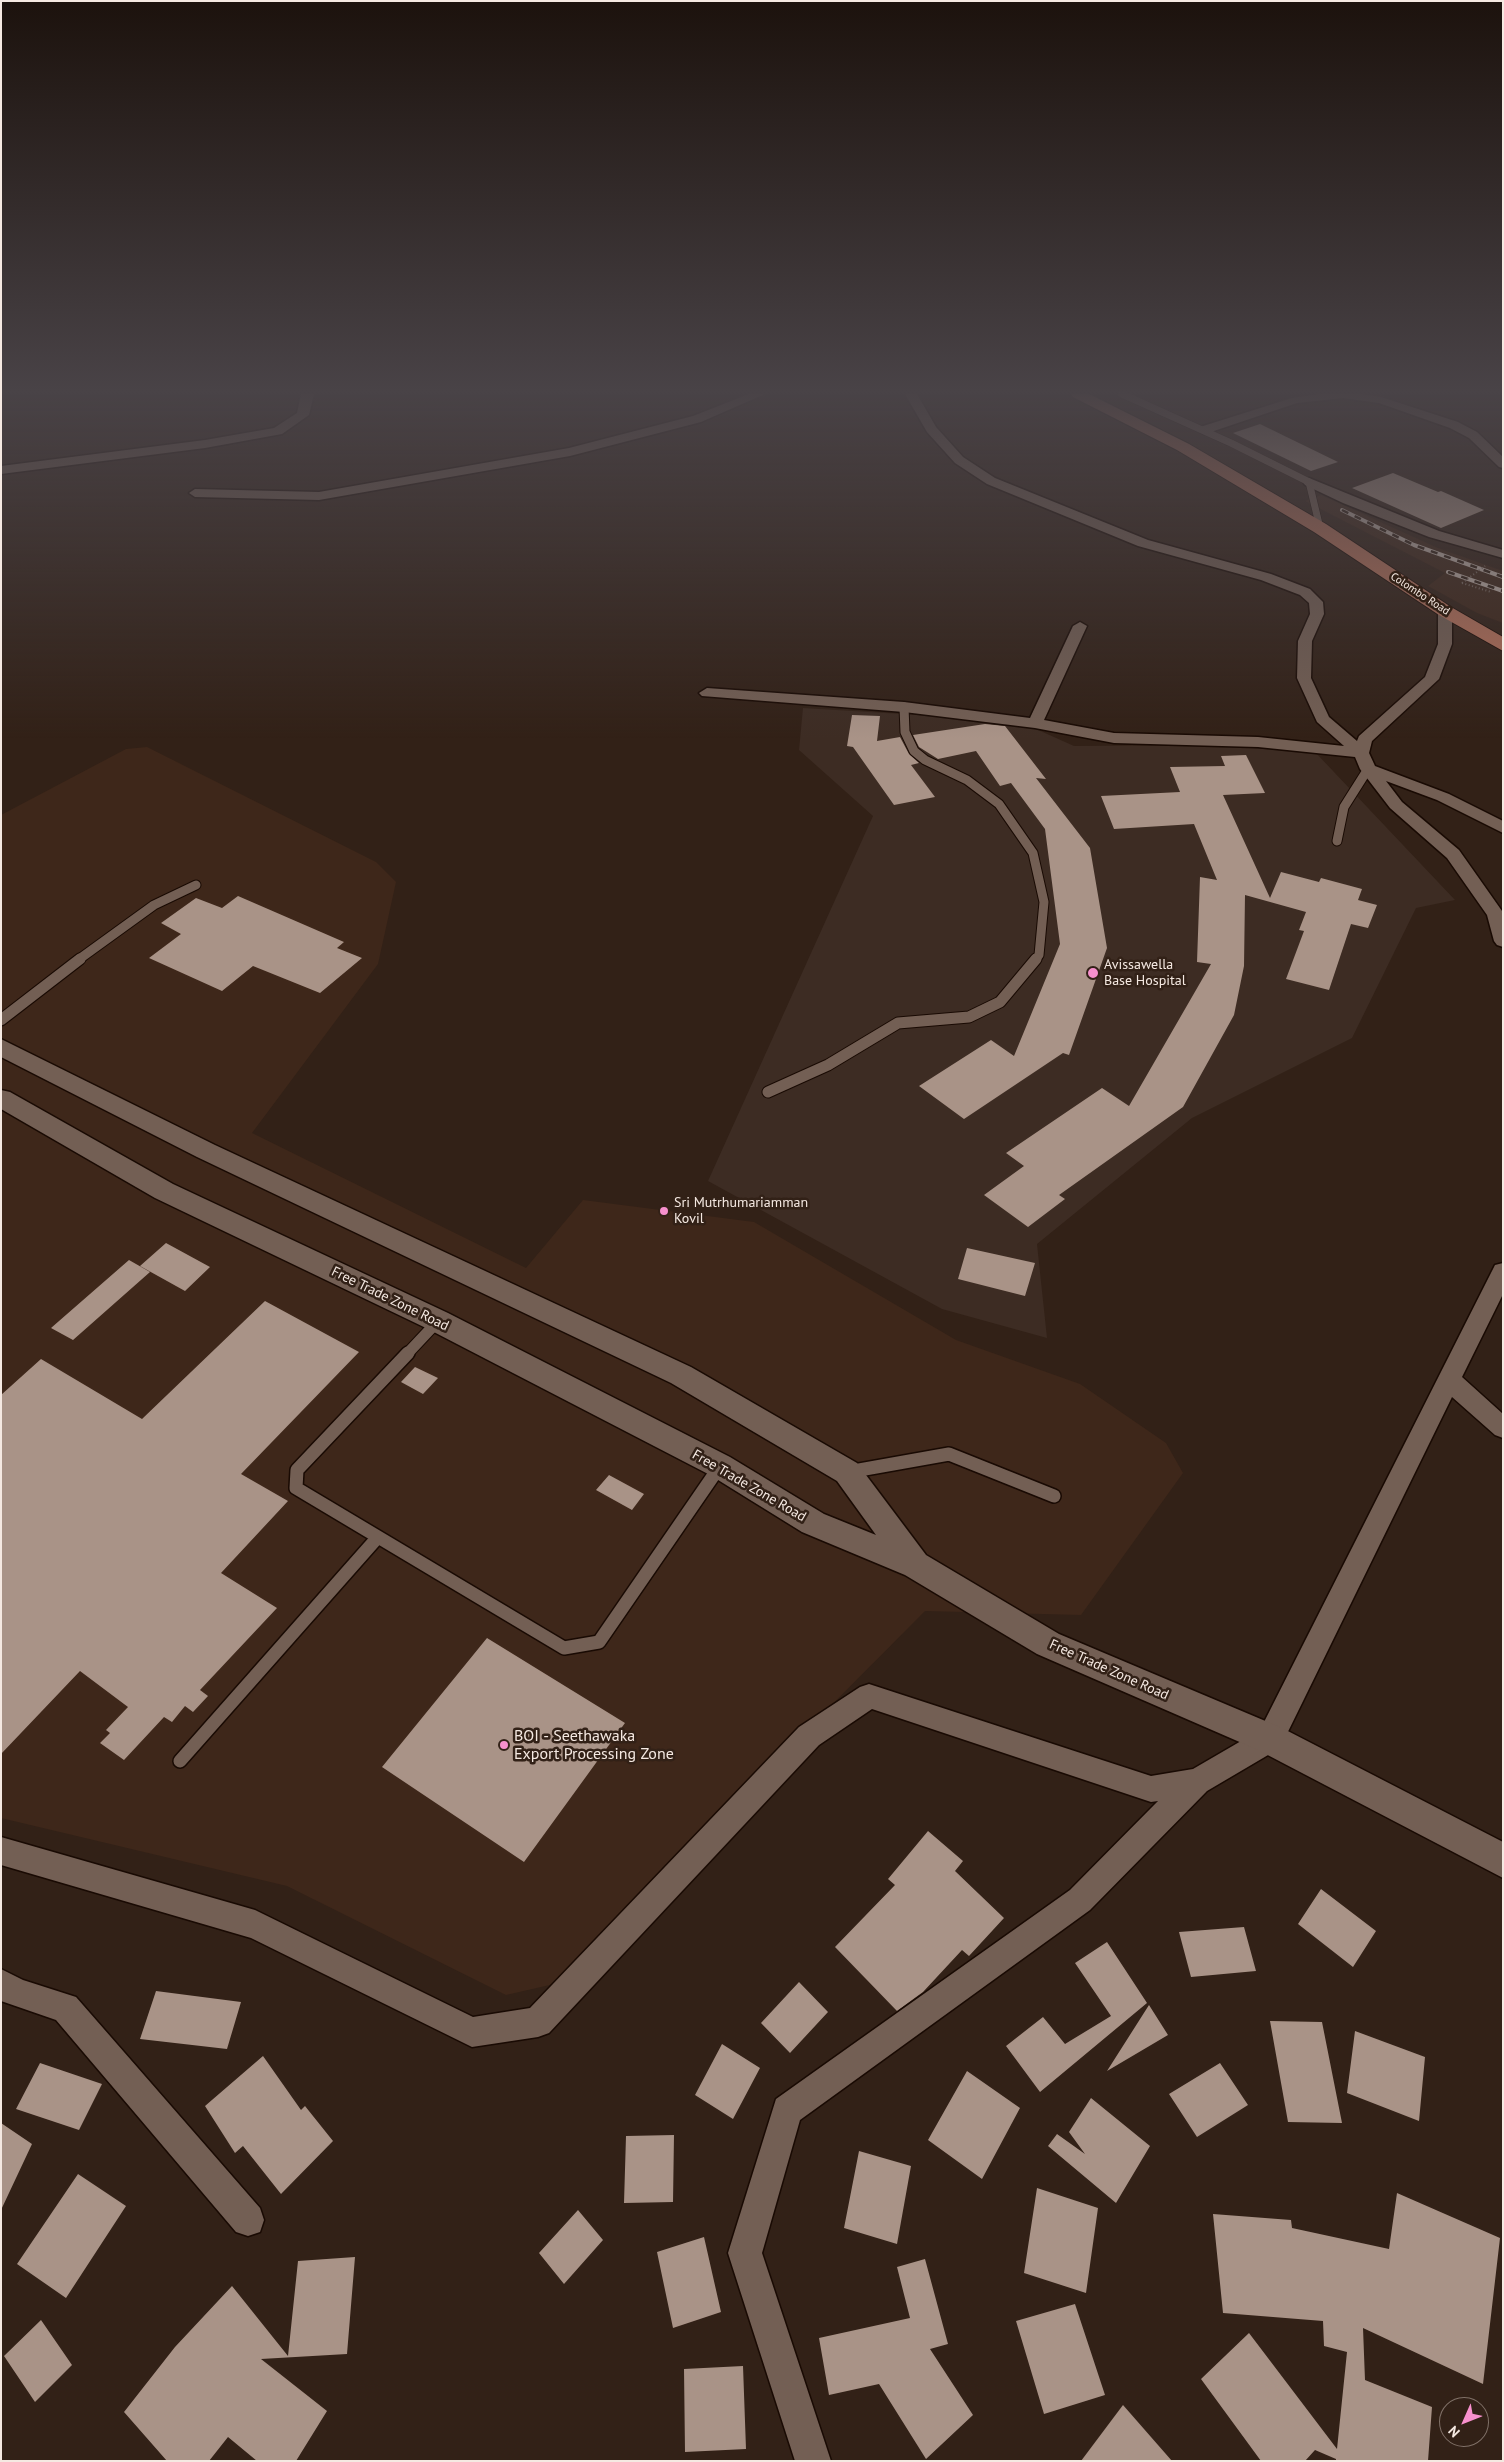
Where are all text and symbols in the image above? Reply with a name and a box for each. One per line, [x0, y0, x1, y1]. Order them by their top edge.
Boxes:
street label: Colombo Road [1388, 570, 1452, 618]
place label: Avissawella Base Hospital [1104, 957, 1186, 990]
marker: Avissawella Base Hospital [1086, 966, 1100, 980]
place label: Sri Mutrhumariamman Kovil [674, 1195, 808, 1228]
marker: Sri Mutrhumariamman Kovil [658, 1205, 670, 1217]
street label: Free Trade Zone Road [328, 1263, 452, 1335]
street label: Free Trade Zone Road [689, 1447, 809, 1525]
street label: Free Trade Zone Road [1047, 1636, 1171, 1704]
place label: BOI - Seethawaka Export Processing Zone [514, 1726, 674, 1764]
marker: BOI - Seethawaka Export Processing Zone [498, 1739, 510, 1751]
north arrow [1439, 2397, 1489, 2447]
text: N [1444, 2422, 1464, 2441]

